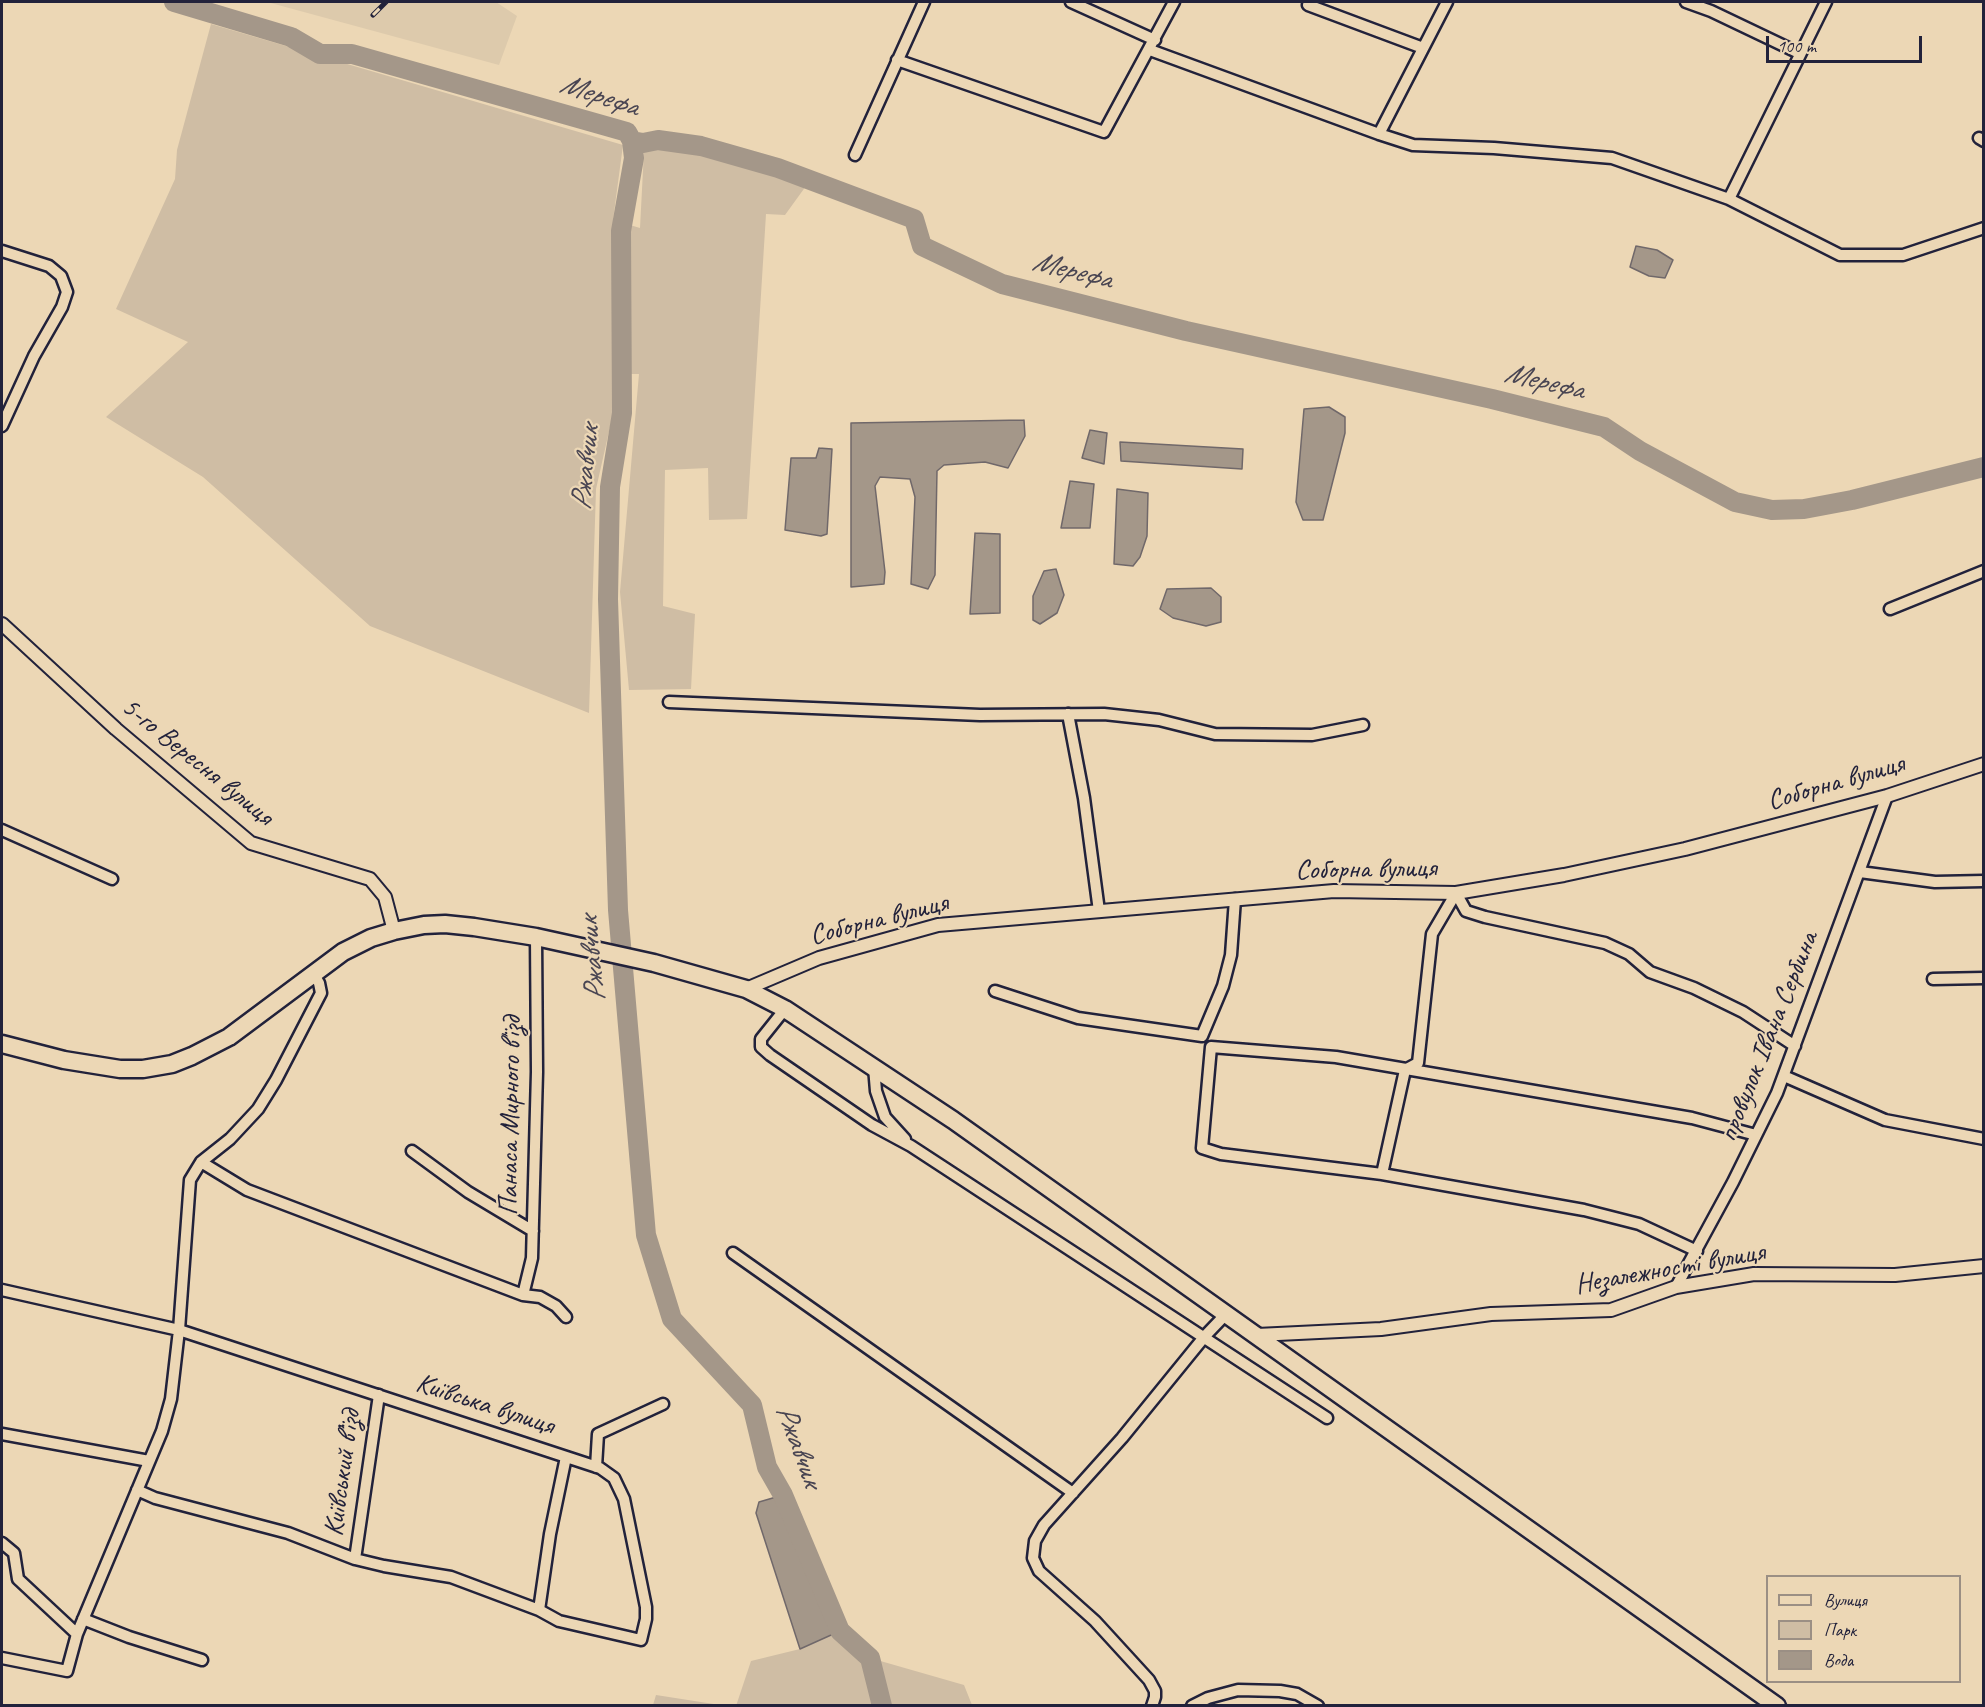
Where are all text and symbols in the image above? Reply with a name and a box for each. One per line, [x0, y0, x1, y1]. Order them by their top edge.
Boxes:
scale bar [1769, 24, 1925, 62]
text: 100 m [1777, 35, 1816, 57]
water label: Мерефа [555, 66, 643, 126]
water label: Мерефа [1029, 244, 1115, 298]
water label: Мерефа [1501, 355, 1587, 409]
water label: Ржавчик [564, 424, 608, 512]
street label: 5-го Вересня вулиця [114, 690, 280, 834]
street label: Соборна вулиця [1764, 747, 1908, 819]
street label: Соборна вулиця [1295, 852, 1437, 888]
street label: Соборна вулиця [806, 887, 952, 953]
water label: Ржавчик [571, 915, 615, 1003]
street label: провулок Івана Сербина [1712, 927, 1826, 1147]
street label: Панаса Мирного в'їзд [492, 1016, 530, 1216]
street label: Незалежності вулиця [1573, 1236, 1767, 1302]
street label: Київська вулиця [412, 1367, 558, 1443]
water label: Ржавчик [767, 1400, 829, 1492]
street label: Київський в’їзд [317, 1408, 369, 1538]
legend [1766, 1575, 1961, 1683]
text: Вулиця [1824, 1589, 1867, 1611]
text: Парк [1824, 1619, 1856, 1641]
text: Вода [1824, 1649, 1853, 1671]

